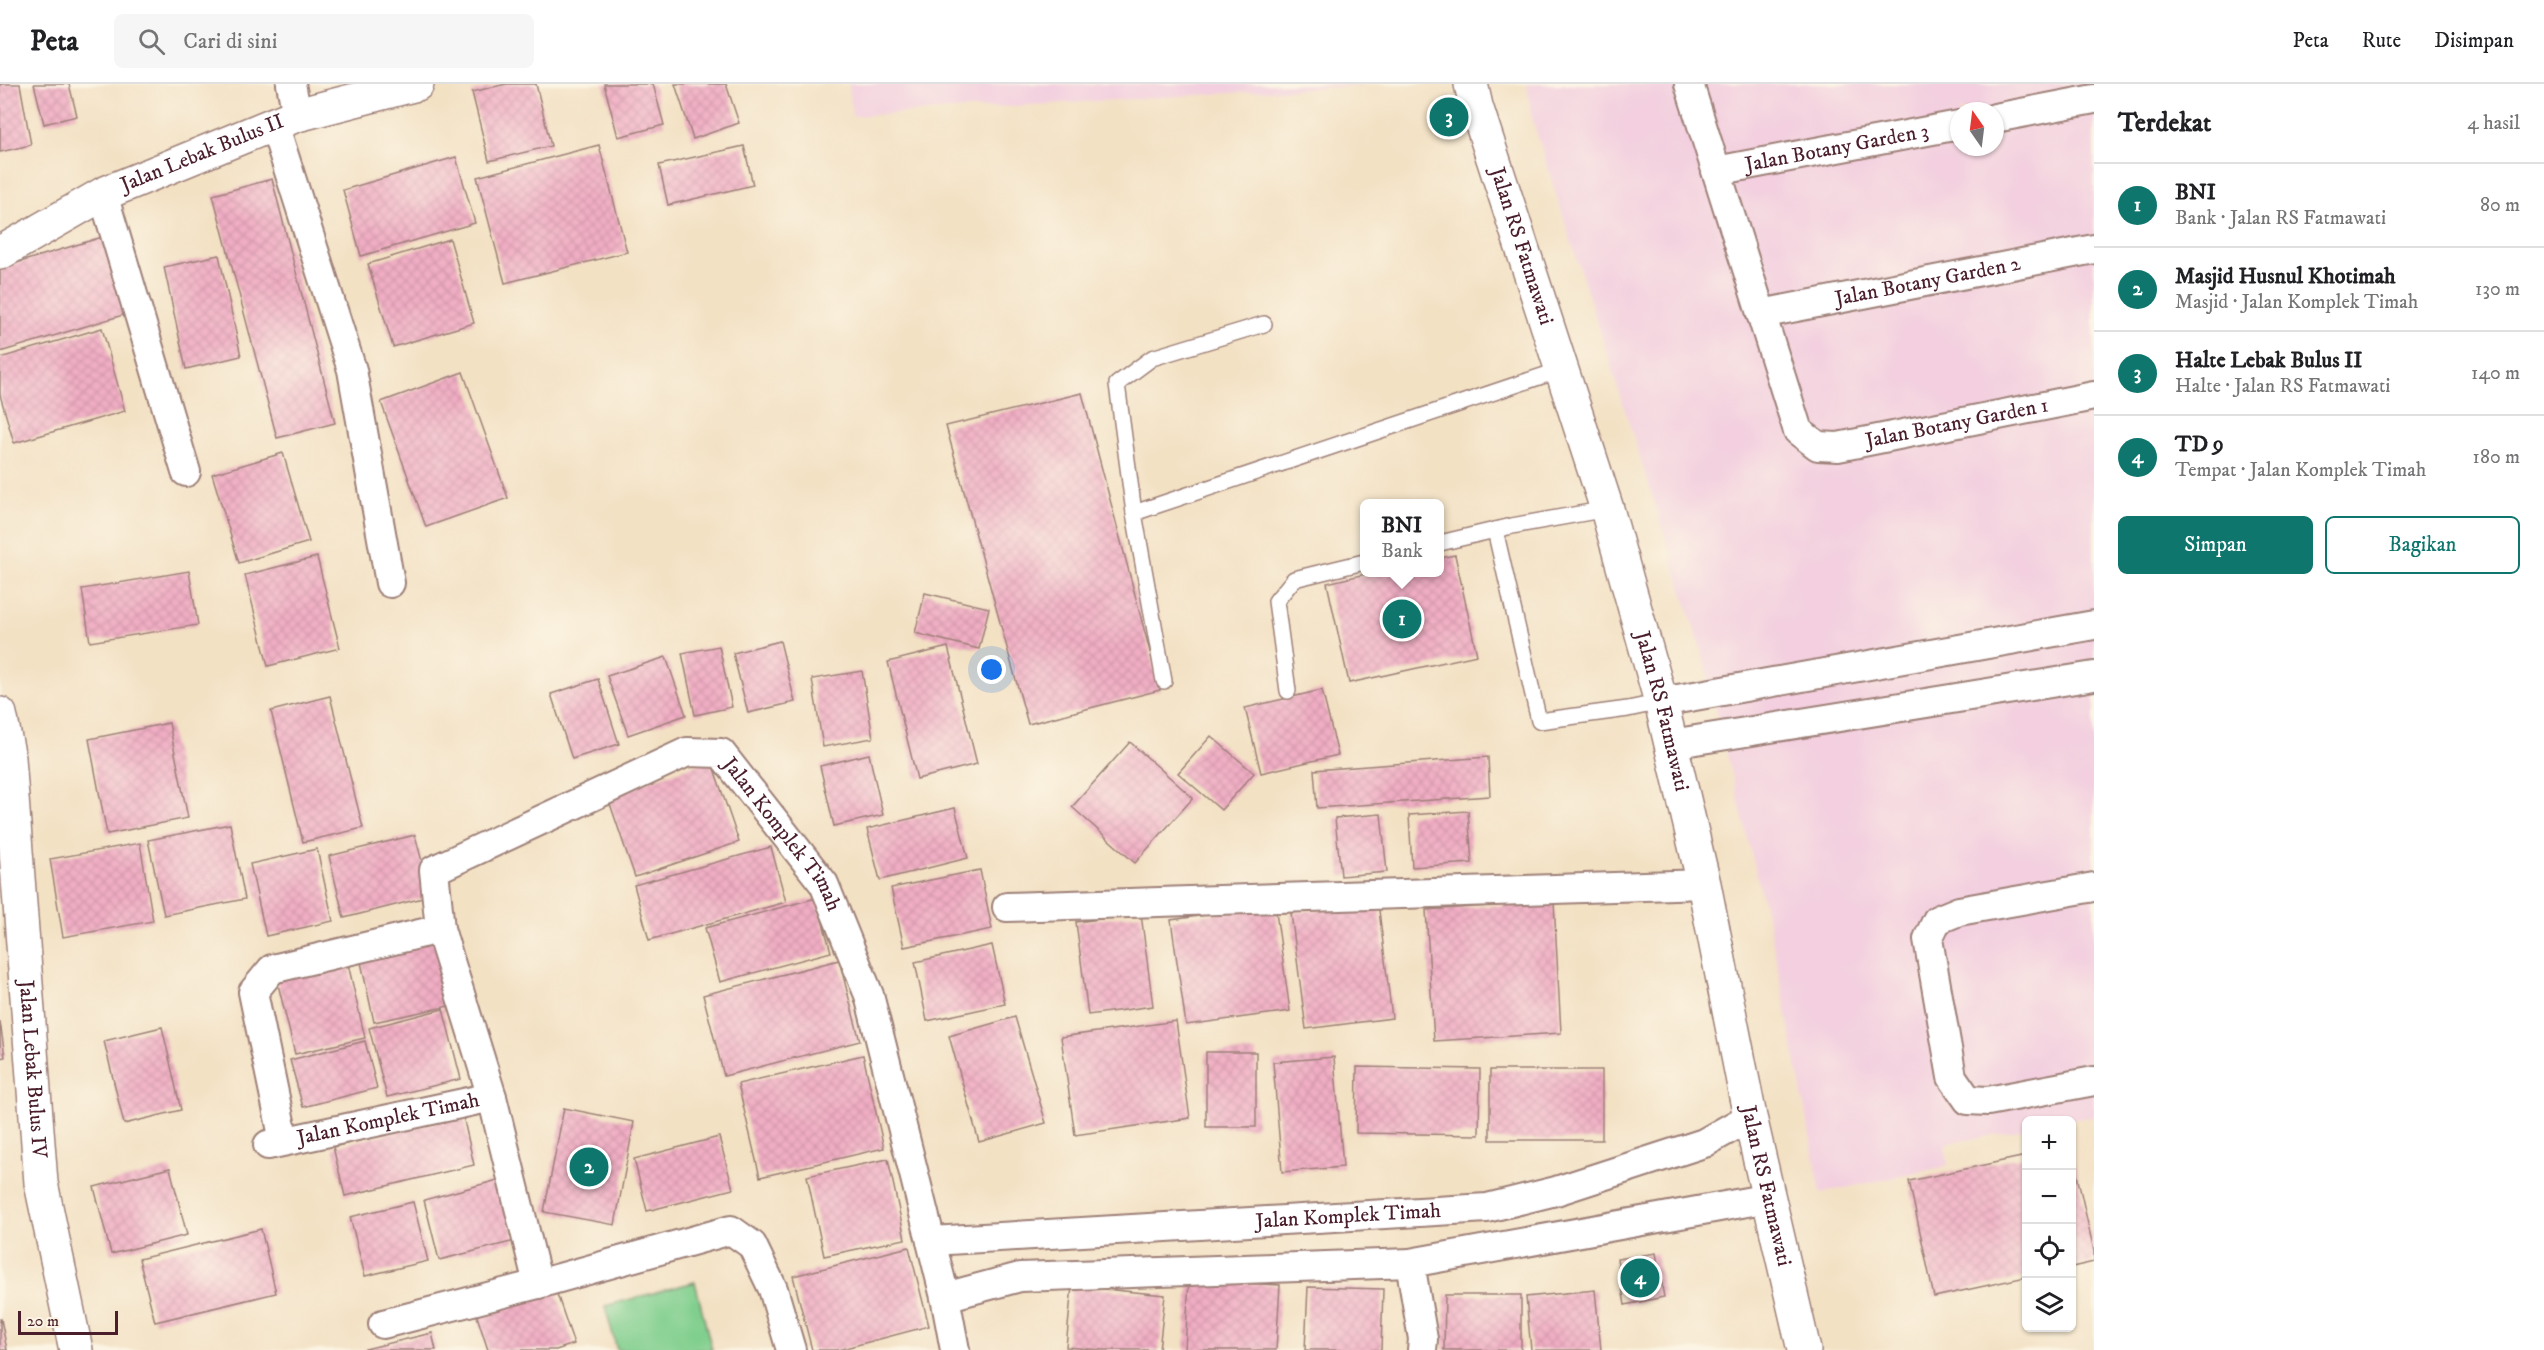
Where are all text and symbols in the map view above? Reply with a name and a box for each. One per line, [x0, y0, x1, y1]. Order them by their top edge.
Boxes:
search box [114, 14, 534, 68]
text: Peta [30, 24, 78, 59]
icon: search [135, 25, 168, 58]
text: Cari di sini [183, 28, 277, 55]
text: Peta [2293, 28, 2329, 54]
text: Rute [2362, 28, 2401, 54]
text: Disimpan [2434, 28, 2514, 54]
pin: 3 [1430, 94, 1468, 140]
north arrow [1950, 102, 2004, 156]
text: Terdekat [2118, 107, 2211, 140]
street label: Jalan Lebak Bulus II [115, 108, 288, 199]
text: 4 hasil [2467, 111, 2520, 136]
street label: Jalan Botany Garden 3 [1741, 118, 1931, 179]
street label: Jalan RS Fatmawati [1483, 162, 1559, 328]
text: BNI [2175, 179, 2216, 206]
text: 1 [2134, 193, 2141, 218]
text: 80 m [2480, 193, 2520, 218]
text: Bank · Jalan RS Fatmawati [2175, 206, 2386, 231]
street label: Jalan Botany Garden 2 [1831, 250, 2023, 313]
text: Masjid Husnul Khotimah [2175, 263, 2396, 290]
text: 2 [2133, 277, 2142, 302]
text: 130 m [2475, 277, 2520, 302]
text: Masjid · Jalan Komplek Timah [2175, 290, 2418, 315]
text: Halte Lebak Bulus II [2175, 347, 2362, 374]
text: 3 [2134, 361, 2141, 386]
text: 140 m [2471, 361, 2520, 386]
text: Halte · Jalan RS Fatmawati [2175, 374, 2391, 399]
street label: Jalan Botany Garden 1 [1861, 392, 2051, 455]
text: TD 9 [2175, 431, 2224, 458]
text: 4 [2132, 445, 2143, 470]
text: 180 m [2473, 445, 2520, 470]
text: Tempat · Jalan Komplek Timah [2175, 458, 2426, 483]
popup [1360, 499, 1444, 577]
text: BNI [1381, 512, 1422, 539]
button: Simpan [2118, 516, 2313, 574]
button: Bagikan [2325, 516, 2520, 574]
text: Bank [1381, 539, 1423, 564]
pin: 1 [1382, 596, 1422, 642]
street label: Jalan RS Fatmawati [1628, 626, 1695, 794]
your location [977, 655, 1006, 684]
street label: Jalan Komplek Timah [715, 751, 847, 915]
street label: Jalan Lebak Bulus IV [13, 977, 52, 1160]
street label: Jalan Komplek Timah [293, 1087, 482, 1152]
street label: Jalan RS Fatmawati [1735, 1101, 1797, 1269]
map controls [2022, 1116, 2076, 1332]
button: + [2022, 1116, 2076, 1170]
pin: 2 [570, 1144, 608, 1190]
button: − [2022, 1170, 2076, 1224]
street label: Jalan Komplek Timah [1253, 1198, 1442, 1235]
button: locate [2022, 1224, 2076, 1278]
pin: 4 [1620, 1256, 1660, 1300]
button: layers [2022, 1278, 2076, 1332]
scale bar [18, 1308, 118, 1336]
text: 20 m [27, 1311, 59, 1331]

